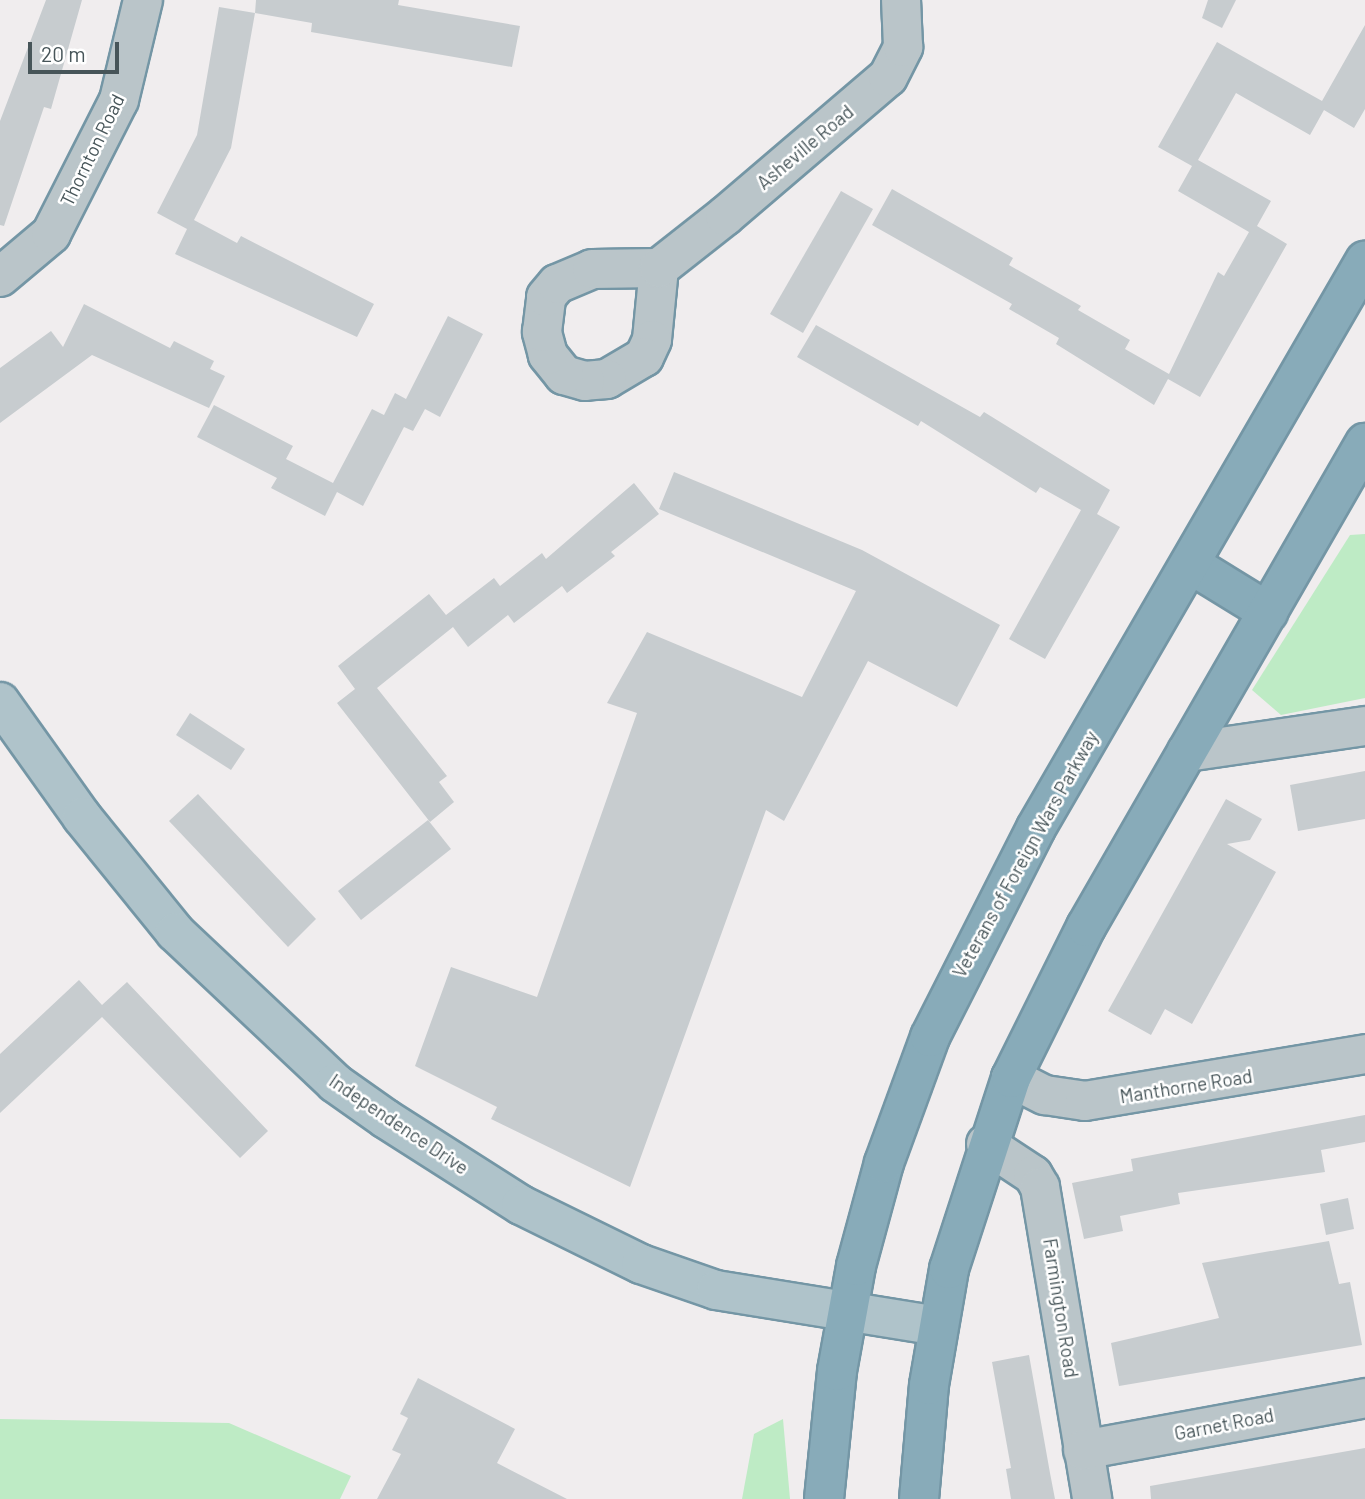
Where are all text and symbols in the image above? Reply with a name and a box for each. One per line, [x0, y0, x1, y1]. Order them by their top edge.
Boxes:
scale bar [32, 28, 122, 72]
text: 20 m [41, 41, 86, 66]
street label: Thornton Road [55, 90, 129, 210]
street label: Asheville Road [752, 100, 858, 194]
street label: Veterans of Foreign Wars Parkway [948, 727, 1102, 981]
street label: Manthorne Road [1118, 1064, 1254, 1108]
street label: Independence Drive [325, 1069, 473, 1179]
street label: Farmington Road [1039, 1237, 1083, 1379]
street label: Garnet Road [1172, 1403, 1276, 1445]

